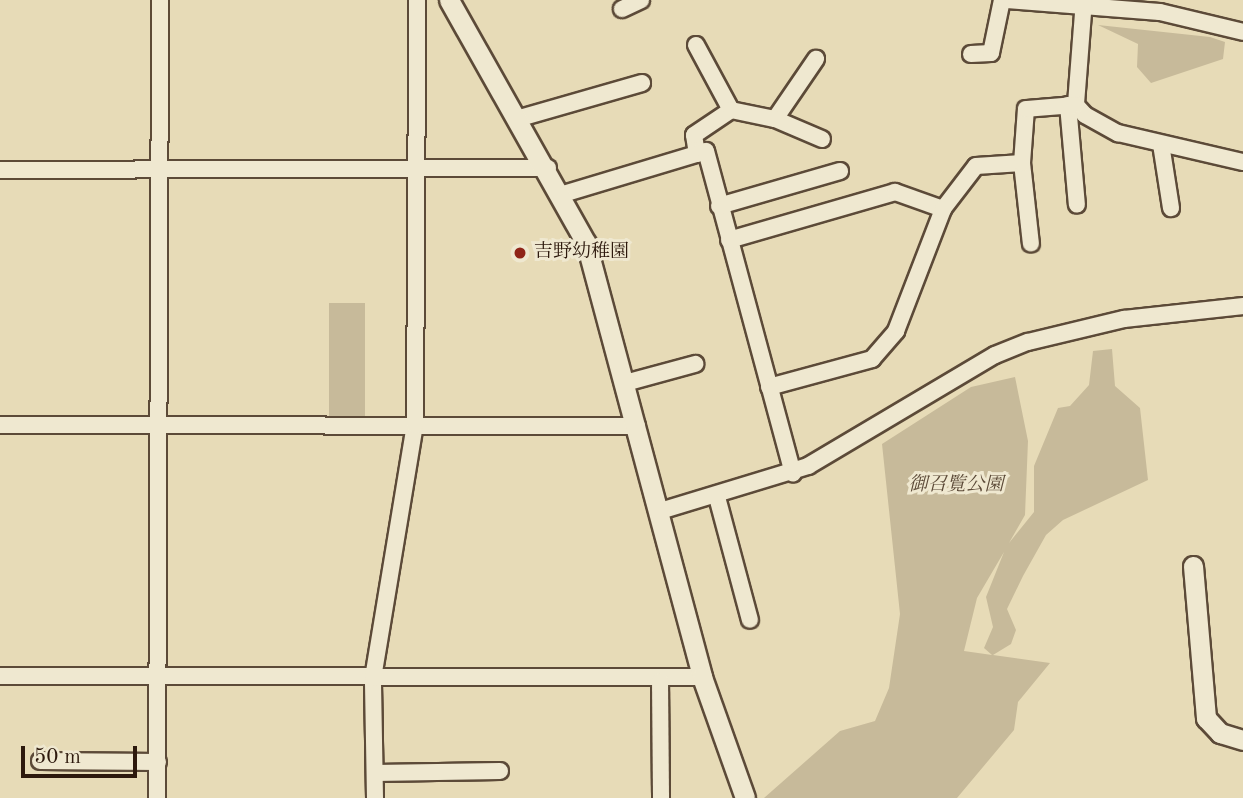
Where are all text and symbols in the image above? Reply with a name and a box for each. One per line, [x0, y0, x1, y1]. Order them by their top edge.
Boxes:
place label: 吉野幼稚園 [534, 242, 629, 264]
marker: 吉野幼稚園 [512, 245, 528, 261]
park label: 御召覧公園 [909, 475, 1003, 497]
scale bar [24, 732, 140, 776]
text: 50 m [34, 747, 81, 768]

